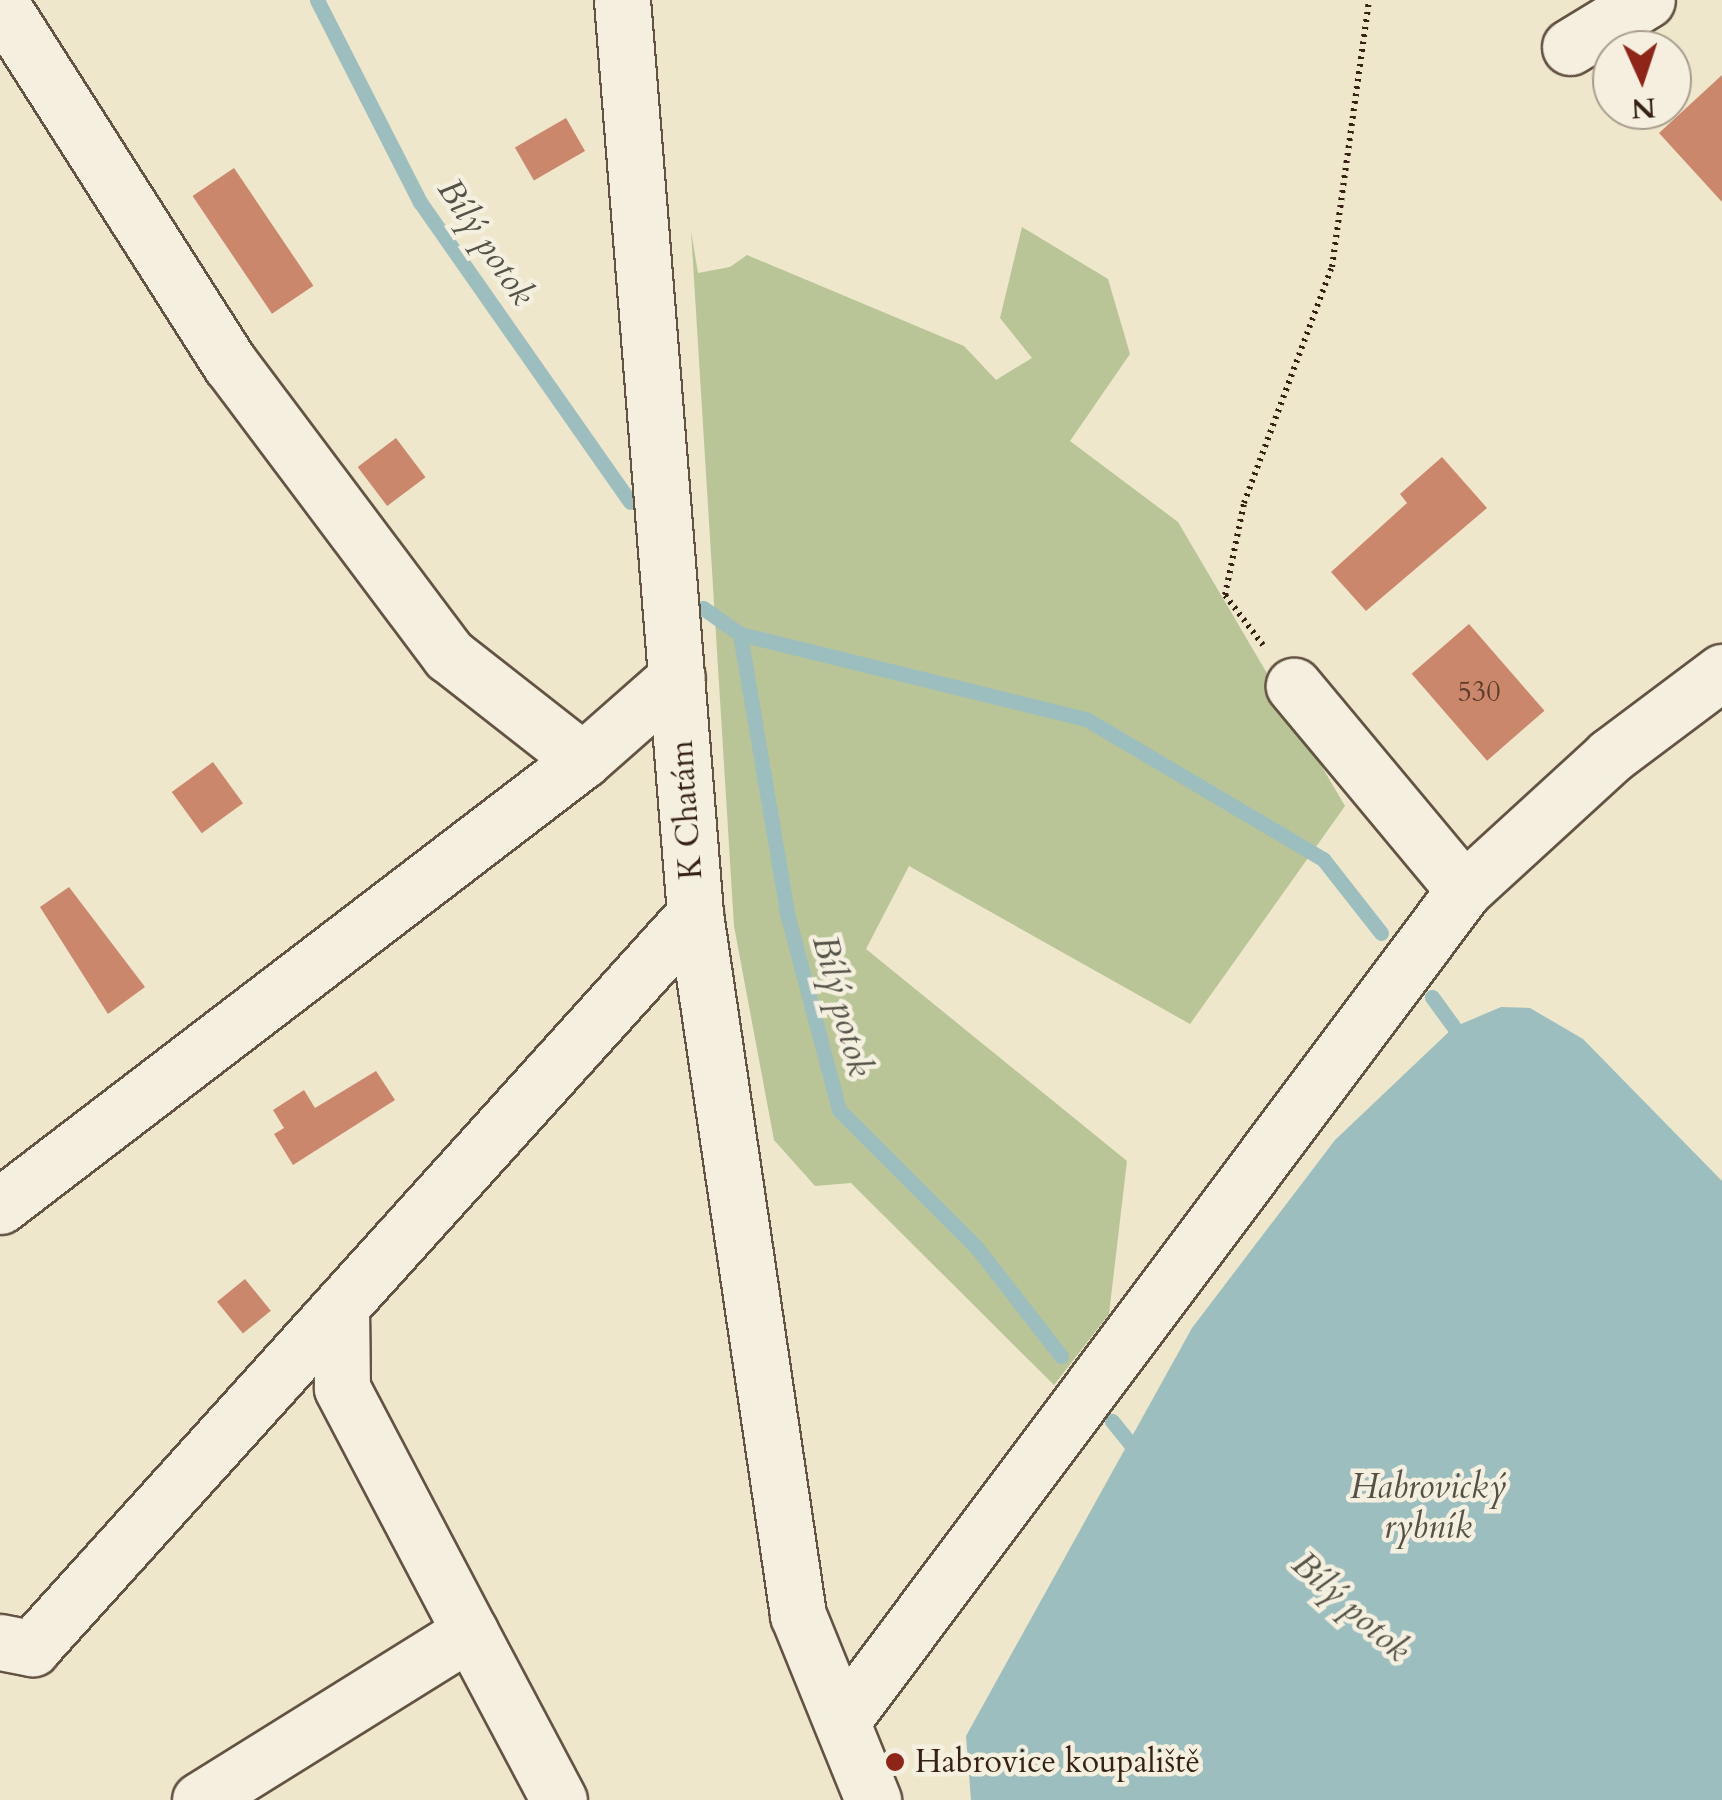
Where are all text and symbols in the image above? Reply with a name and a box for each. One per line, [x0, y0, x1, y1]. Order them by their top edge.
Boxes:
north arrow [1592, 30, 1692, 130]
text: N [1630, 88, 1657, 128]
water label: Bílý potok [428, 170, 544, 314]
house number: 530 [1457, 675, 1501, 709]
street label: K Chatám [663, 739, 711, 881]
water label: Bílý potok [803, 931, 881, 1081]
water label: Habrovický rybník [1350, 1466, 1506, 1548]
water label: Bílý potok [1283, 1543, 1419, 1671]
place label: Habrovice koupaliště [915, 1743, 1200, 1781]
marker: Habrovice koupaliště [884, 1751, 906, 1773]

